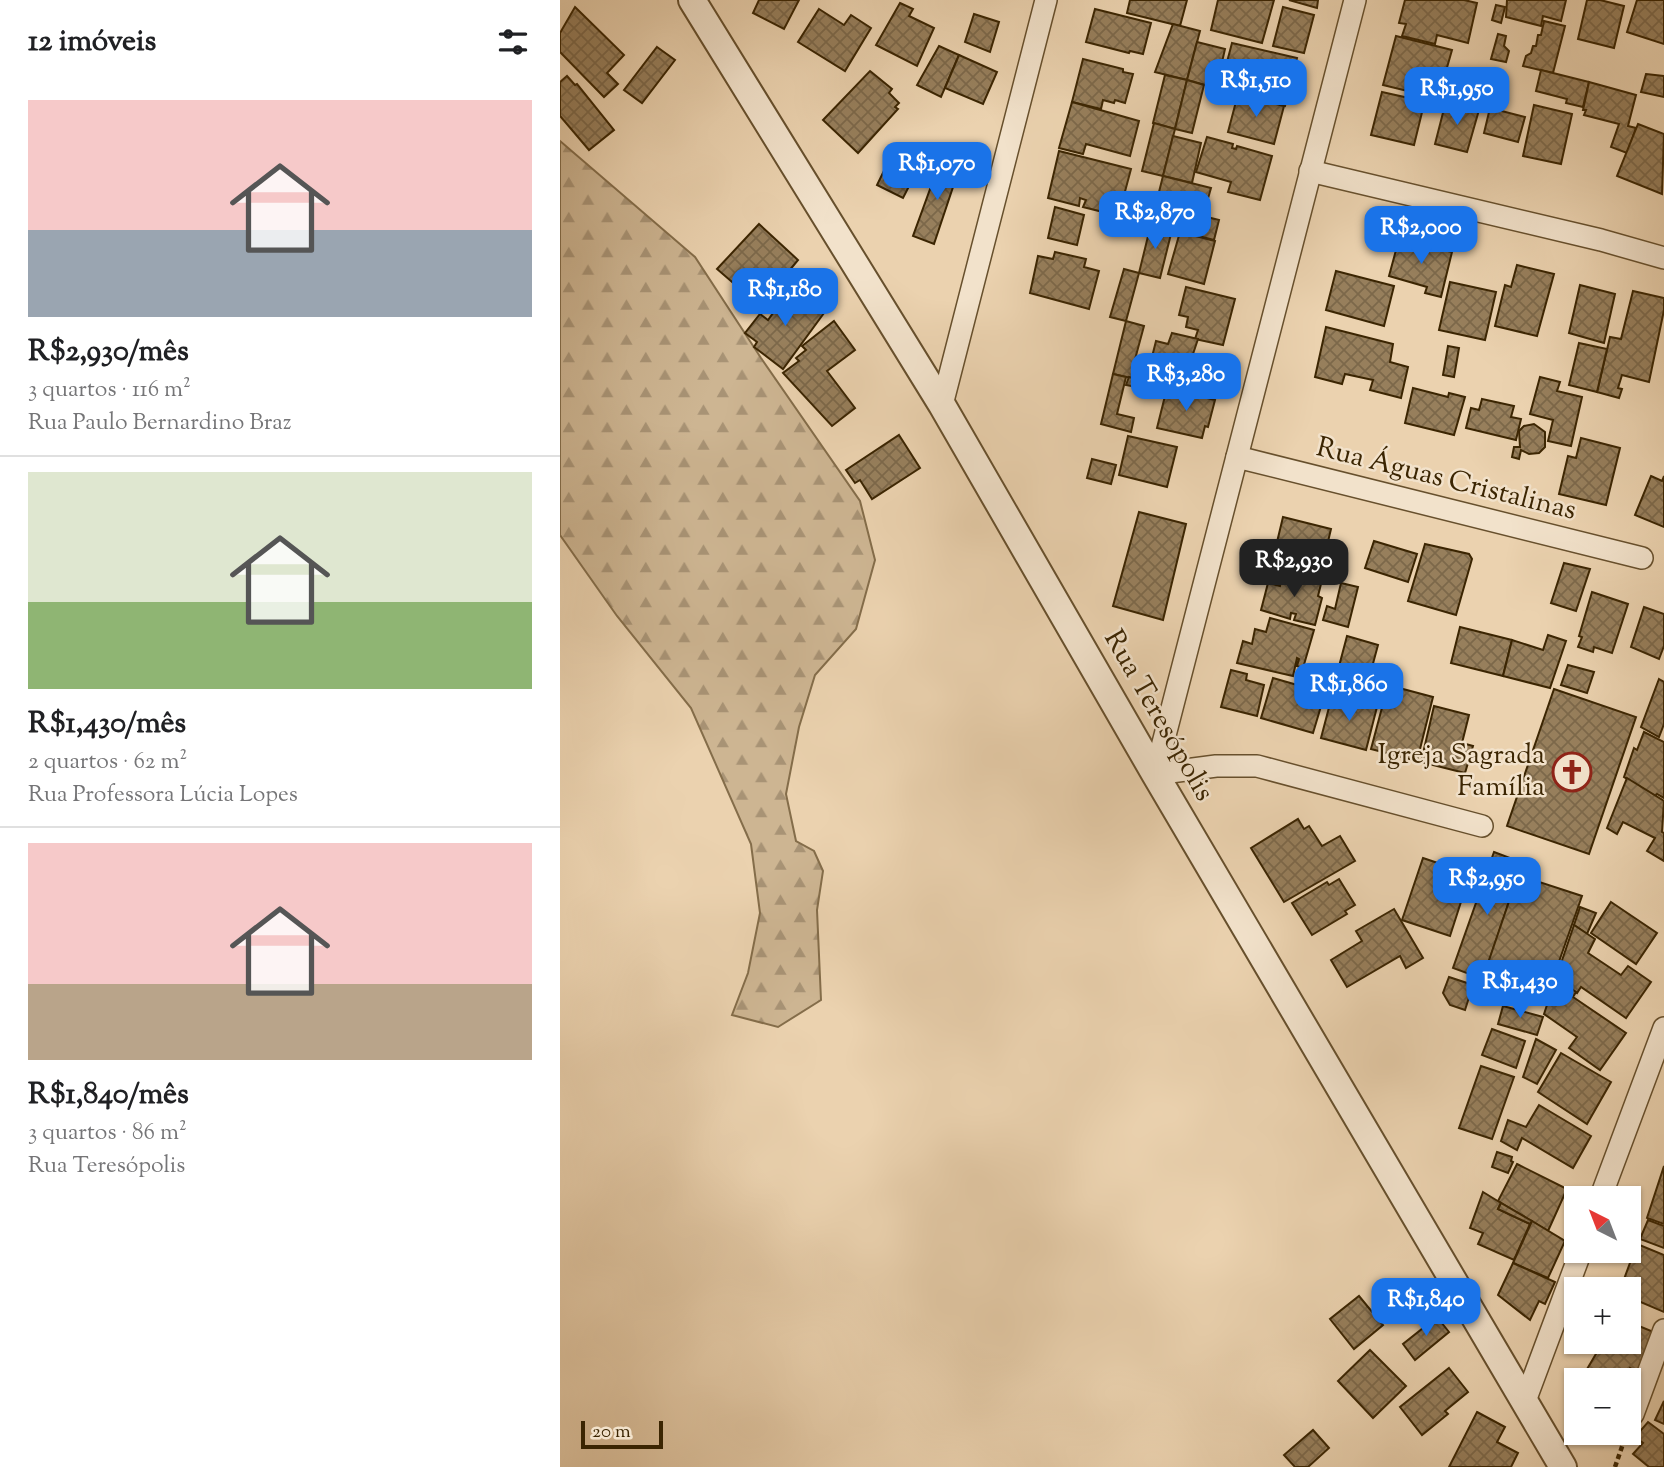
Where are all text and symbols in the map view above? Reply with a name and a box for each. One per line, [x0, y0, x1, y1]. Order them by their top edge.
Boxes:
text: 12 imóveis [28, 21, 156, 64]
icon: filters [494, 23, 532, 61]
pin: R$1,510 [1191, 60, 1321, 119]
text: R$1,510 [1221, 65, 1291, 98]
pin: R$1,950 [1392, 68, 1522, 127]
text: R$1,950 [1420, 73, 1494, 106]
pin: R$1,070 [872, 142, 1002, 202]
icon: home [217, 145, 343, 271]
text: R$1,070 [898, 148, 976, 181]
pin: R$2,870 [1090, 191, 1220, 251]
text: R$2,870 [1115, 197, 1195, 230]
pin: R$2,000 [1356, 206, 1486, 266]
text: R$2,000 [1380, 212, 1462, 245]
pin: R$1,180 [720, 268, 850, 328]
text: R$1,180 [748, 274, 822, 307]
text: R$2,930/mês [28, 331, 189, 374]
pin: R$3,280 [1121, 354, 1251, 413]
text: R$3,280 [1147, 359, 1225, 392]
text: 3 quartos · 116 m² [28, 374, 191, 407]
text: Rua Paulo Bernardino Braz [28, 407, 292, 440]
street label: Rua Águas Cristalinas [1312, 428, 1580, 532]
icon: home [217, 517, 343, 643]
pin: R$2,930 [1229, 540, 1359, 599]
text: R$2,930 [1255, 545, 1333, 578]
street label: Rua Teresópolis [1093, 623, 1223, 809]
pin: R$1,860 [1284, 664, 1414, 723]
text: R$1,860 [1310, 669, 1388, 702]
text: R$1,430/mês [28, 703, 186, 746]
place label: Igreja Sagrada Família [1378, 736, 1545, 808]
text: 2 quartos · 62 m² [28, 746, 187, 779]
church icon: Igreja Sagrada Família [1551, 751, 1593, 793]
text: Rua Professora Lúcia Lopes [28, 779, 298, 812]
pin: R$2,950 [1422, 858, 1552, 917]
text: R$2,950 [1449, 863, 1525, 896]
icon: home [217, 888, 343, 1014]
pin: R$1,430 [1455, 960, 1585, 1020]
text: R$1,430 [1482, 966, 1558, 999]
text: R$1,840/mês [28, 1074, 189, 1117]
text: 3 quartos · 86 m² [28, 1117, 187, 1150]
text: Rua Teresópolis [28, 1150, 185, 1183]
north arrow [1564, 1186, 1642, 1264]
map controls [1564, 1186, 1641, 1445]
button: + [1564, 1277, 1641, 1354]
pin: R$1,840 [1361, 1278, 1491, 1338]
text: R$1,840 [1387, 1284, 1465, 1317]
button: − [1564, 1368, 1641, 1445]
scale bar [581, 1418, 663, 1450]
text: 20 m [592, 1419, 631, 1446]

